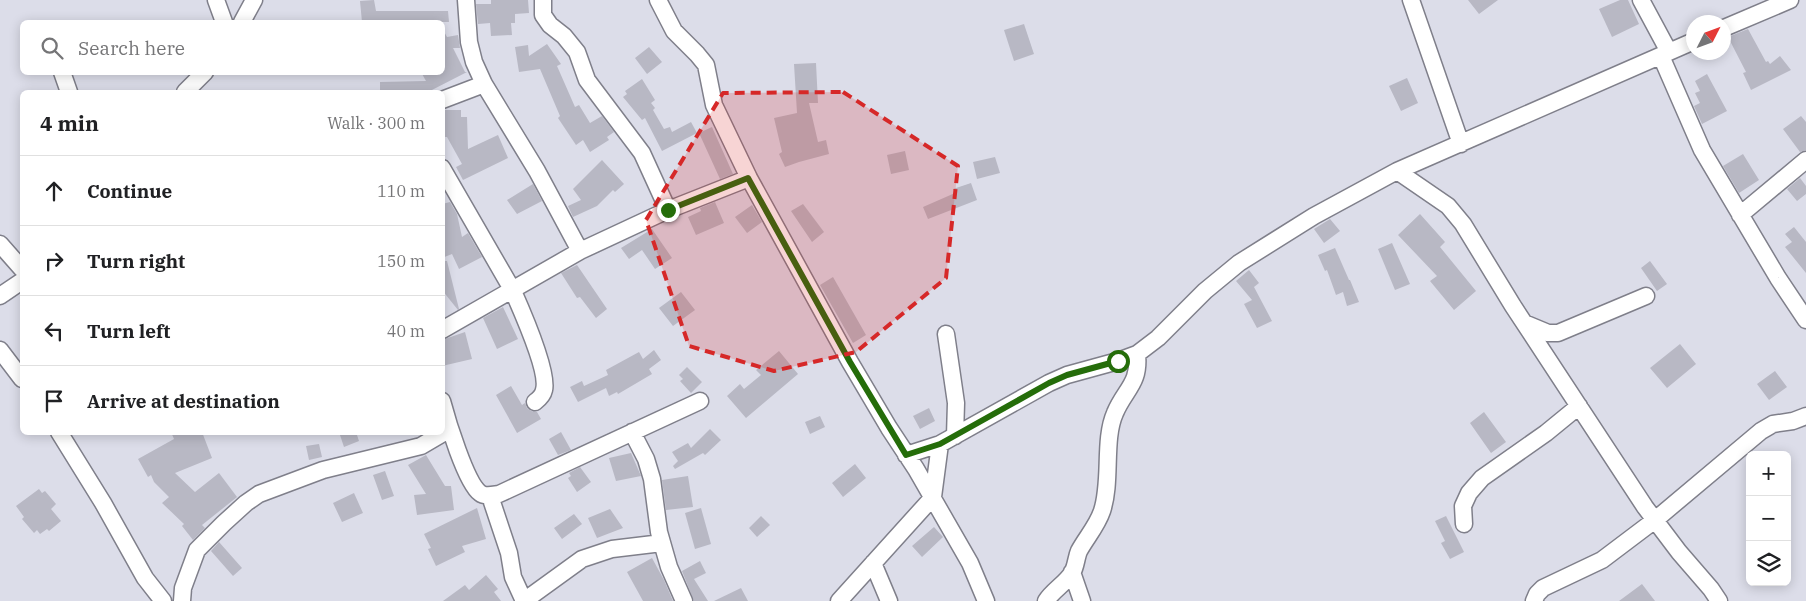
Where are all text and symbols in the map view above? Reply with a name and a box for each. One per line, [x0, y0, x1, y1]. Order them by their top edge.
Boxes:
north arrow [1686, 15, 1731, 60]
search box [20, 20, 445, 75]
icon: search [38, 34, 66, 62]
text: Search here [78, 36, 185, 60]
text: 4 min [40, 109, 99, 137]
text: Walk · 300 m [327, 113, 425, 133]
icon: ahead [40, 177, 68, 205]
text: Continue [87, 179, 172, 203]
text: 110 m [377, 181, 425, 201]
route end [657, 199, 680, 222]
icon: right [40, 247, 68, 275]
text: Turn right [87, 249, 185, 273]
text: 150 m [377, 251, 425, 271]
icon: left [40, 317, 68, 345]
text: Turn left [87, 319, 170, 343]
text: 40 m [387, 321, 425, 341]
route start [1107, 350, 1130, 373]
icon: arrive [40, 387, 68, 415]
text: Arrive at destination [87, 389, 280, 413]
map controls [1746, 451, 1791, 586]
button: + [1746, 451, 1791, 496]
button: − [1746, 496, 1791, 541]
button: layers [1746, 541, 1791, 586]

